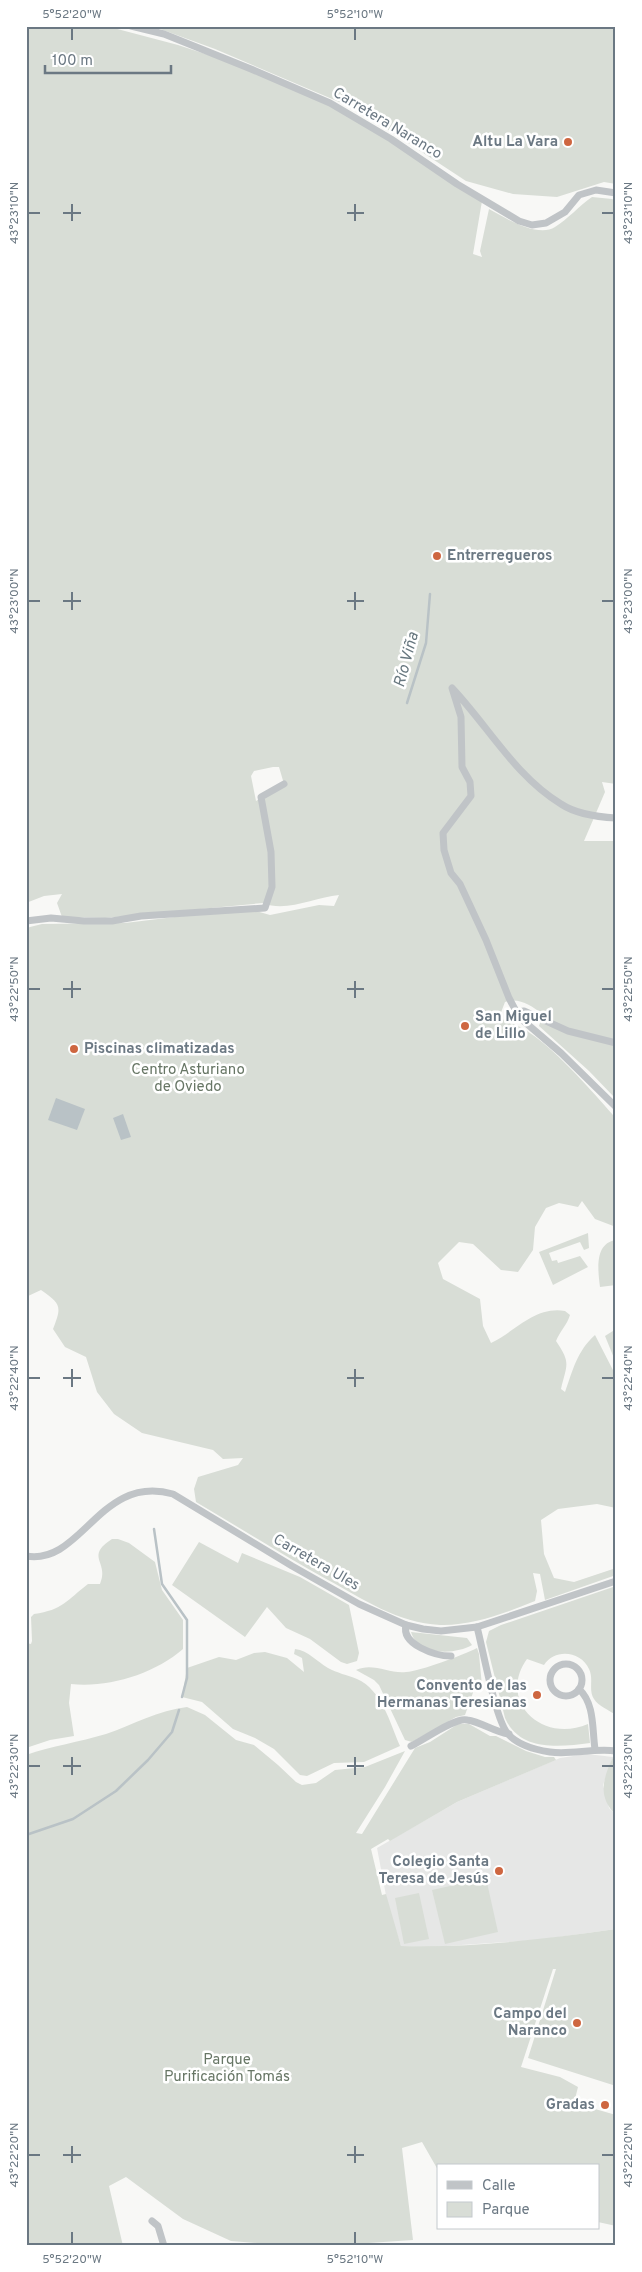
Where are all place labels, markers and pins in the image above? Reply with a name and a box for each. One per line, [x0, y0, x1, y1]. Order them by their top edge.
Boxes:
place label: Altu La Vara [472, 133, 558, 152]
marker: Altu La Vara [562, 136, 574, 148]
place label: Entrerregueros [447, 547, 552, 566]
marker: Entrerregueros [431, 550, 443, 562]
place label: San Miguel de Lillo [475, 1008, 552, 1044]
marker: San Miguel de Lillo [459, 1020, 471, 1032]
place label: Piscinas climatizadas [84, 1040, 235, 1059]
marker: Piscinas climatizadas [68, 1043, 80, 1055]
place label: Convento de las Hermanas Teresianas [377, 1677, 527, 1713]
marker: Convento de las Hermanas Teresianas [531, 1689, 543, 1701]
place label: Colegio Santa Teresa de Jesús [379, 1853, 489, 1889]
marker: Colegio Santa Teresa de Jesús [493, 1865, 505, 1877]
place label: Campo del Naranco [493, 2005, 567, 2041]
marker: Campo del Naranco [571, 2017, 583, 2029]
place label: Gradas [546, 2096, 595, 2115]
marker: Gradas [599, 2099, 611, 2111]

